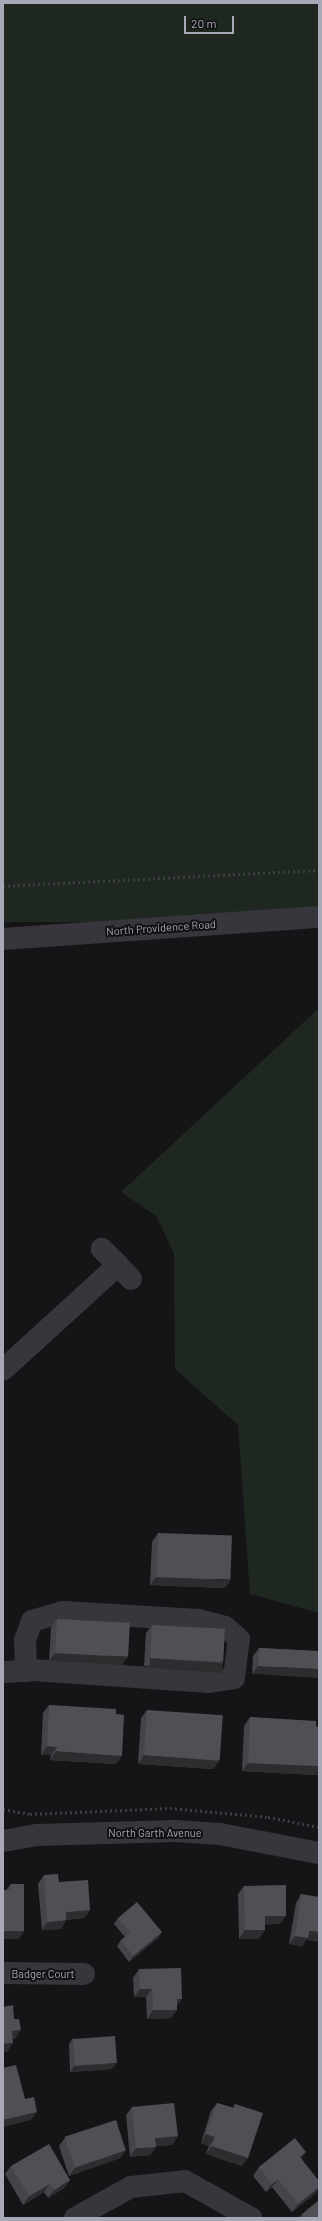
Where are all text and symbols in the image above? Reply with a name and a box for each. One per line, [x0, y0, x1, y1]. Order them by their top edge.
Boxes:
scale bar [186, 8, 236, 34]
text: 20 m [191, 16, 217, 30]
street label: North Providence Road [106, 918, 216, 938]
street label: North Garth Avenue [108, 1826, 202, 1840]
street label: Badger Court [11, 1967, 75, 1981]

